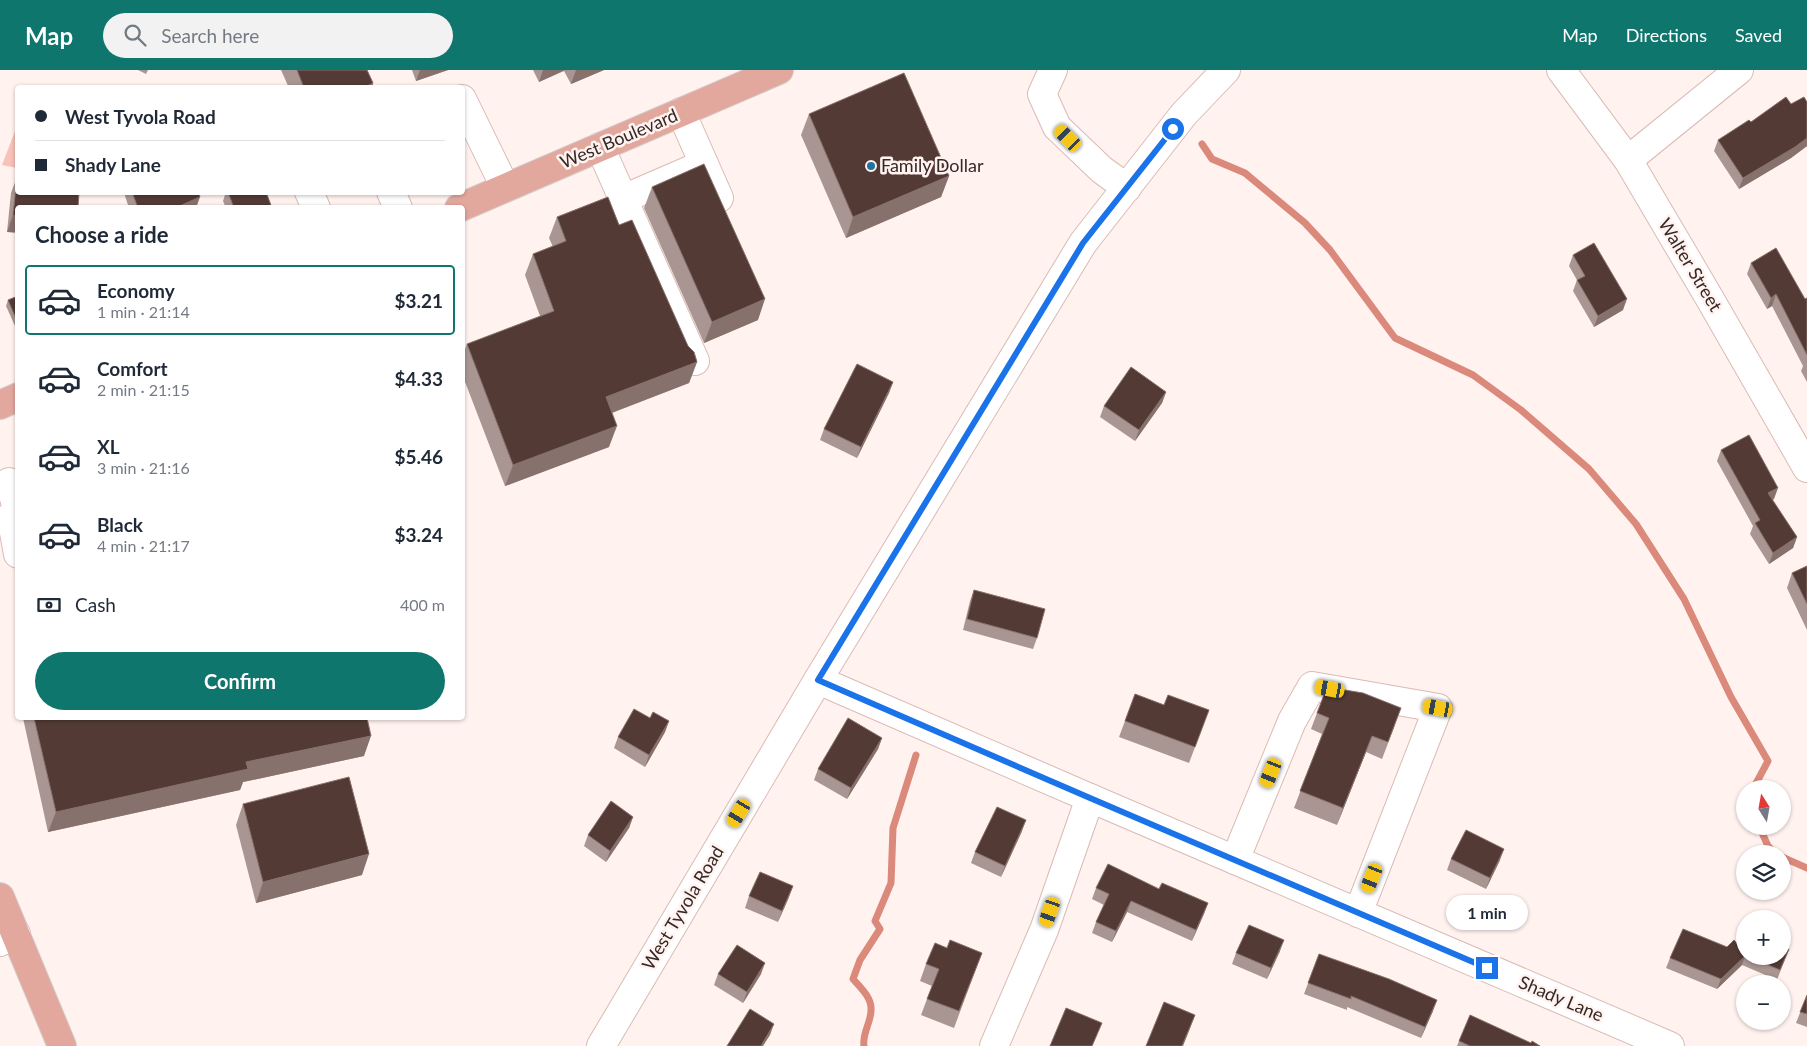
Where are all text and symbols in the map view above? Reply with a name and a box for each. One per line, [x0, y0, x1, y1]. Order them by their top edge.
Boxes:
search box [103, 13, 453, 58]
text: Map [25, 21, 73, 50]
icon: search [121, 21, 149, 49]
text: Search here [161, 24, 259, 47]
text: Map [1562, 24, 1598, 46]
text: Directions [1626, 24, 1707, 46]
text: Saved [1735, 24, 1782, 46]
street label: West Boulevard [556, 103, 681, 173]
text: West Tyvola Road [65, 105, 216, 128]
route start [1162, 118, 1184, 140]
car [1052, 122, 1083, 154]
text: Shady Lane [65, 153, 161, 176]
place label: Family Dollar [881, 154, 984, 176]
marker: Family Dollar [865, 160, 877, 172]
street label: Walter Street [1654, 214, 1728, 316]
text: Choose a ride [35, 221, 169, 248]
icon: car [37, 278, 82, 323]
text: Economy [97, 279, 175, 302]
text: $3.21 [394, 289, 443, 312]
text: 1 min · 21:14 [97, 302, 190, 321]
icon: car [37, 356, 82, 401]
text: Comfort [97, 357, 168, 380]
text: $4.33 [394, 367, 443, 390]
text: 2 min · 21:15 [97, 380, 190, 399]
icon: car [37, 434, 82, 479]
text: XL [97, 435, 120, 458]
text: $5.46 [394, 445, 443, 468]
text: 3 min · 21:16 [97, 458, 190, 477]
icon: car [37, 512, 82, 557]
text: Black [97, 513, 143, 536]
text: $3.24 [394, 523, 443, 546]
text: 4 min · 21:17 [97, 536, 190, 555]
icon: cash [35, 591, 63, 619]
text: Cash [75, 593, 116, 616]
text: 400 m [400, 595, 445, 614]
button: Confirm [35, 652, 445, 710]
car [1313, 679, 1346, 699]
car [1421, 698, 1454, 718]
car [1258, 756, 1283, 790]
north arrow [1736, 780, 1791, 835]
map controls [1736, 780, 1791, 1030]
car [724, 796, 753, 830]
street label: West Tyvola Road [636, 841, 728, 973]
button: layers [1736, 845, 1791, 900]
car [1359, 861, 1384, 895]
car [1038, 895, 1061, 929]
callout: 1 min [1446, 896, 1528, 930]
text: 1 min [1467, 903, 1507, 922]
button: + [1736, 910, 1791, 965]
route end [1476, 957, 1498, 979]
street label: Shady Lane [1516, 970, 1607, 1026]
button: − [1736, 975, 1791, 1030]

